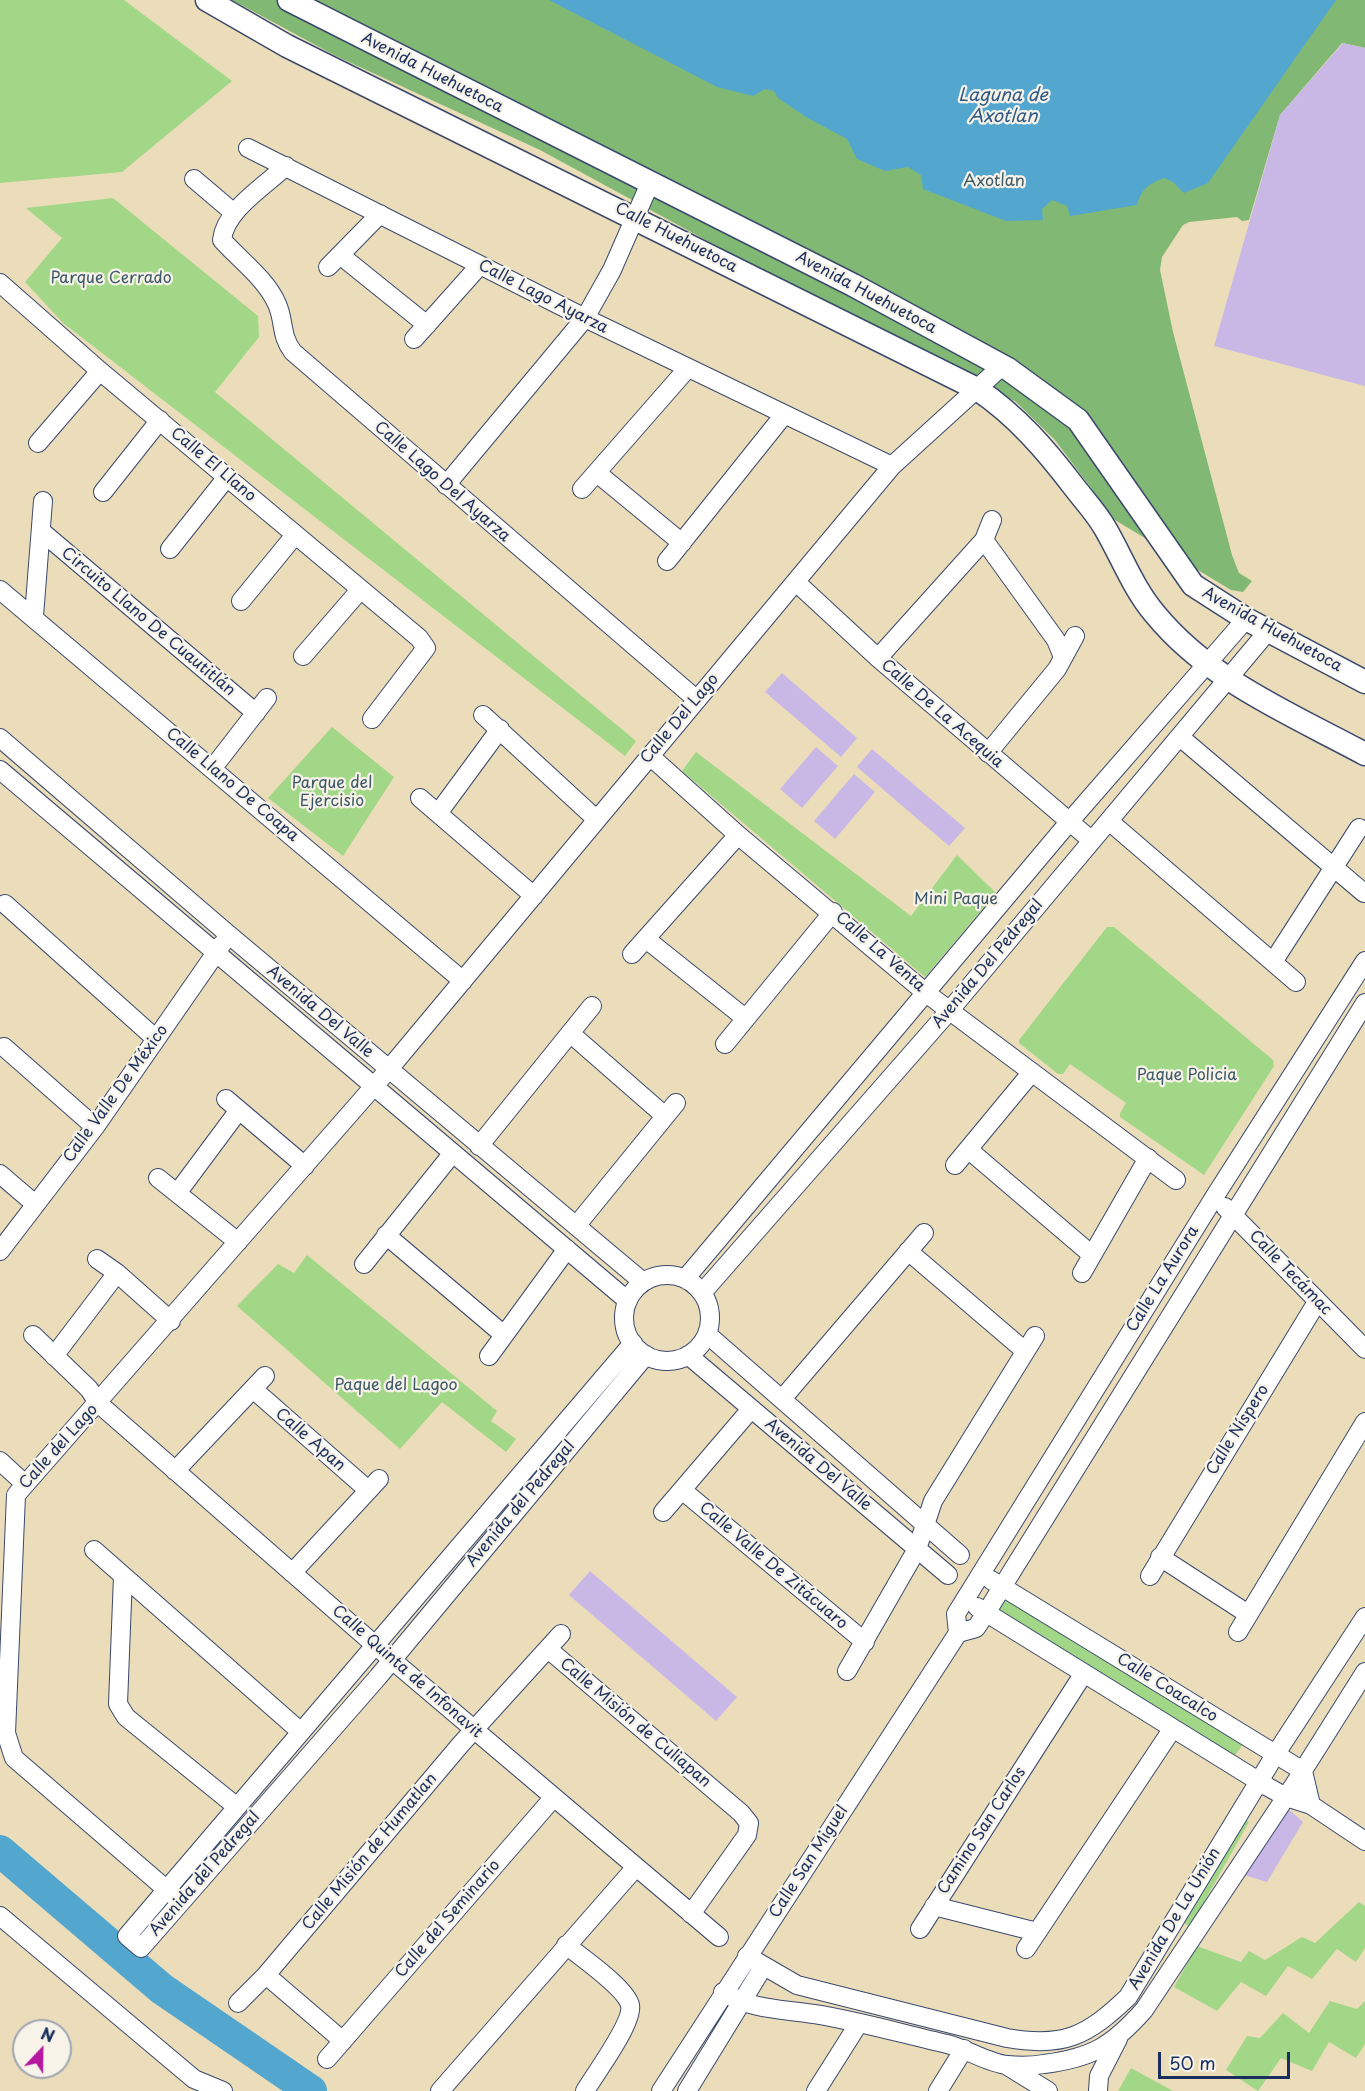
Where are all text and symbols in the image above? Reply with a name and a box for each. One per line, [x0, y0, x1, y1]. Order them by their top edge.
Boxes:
street label: Avenida Huehuetoca [358, 29, 506, 117]
water label: Laguna de Axotlan [958, 85, 1048, 128]
park label: Axotlan [963, 172, 1025, 192]
street label: Calle Huehuetoca [612, 199, 740, 277]
street label: Avenida Huehuetoca [792, 248, 940, 338]
street label: Calle Lago Ayarza [475, 256, 611, 338]
park label: Parque Cerrado [50, 269, 172, 289]
street label: Calle Lago Del Ayarza [370, 418, 514, 546]
street label: Calle El Llano [167, 424, 259, 506]
street label: Circuito Llano De Cuautitlán [57, 544, 239, 700]
street label: Avenida Huehuetoca [1199, 584, 1345, 676]
street label: Calle De La Acequia [877, 656, 1007, 772]
street label: Calle Del Lago [637, 670, 723, 768]
street label: Calle Llano De Coapa [162, 724, 302, 846]
park label: Parque del Ejercisio [292, 774, 372, 812]
park label: Mini Paque [914, 890, 998, 910]
street label: Avenida Del Pedregal [928, 896, 1048, 1032]
street label: Calle La Venta [831, 908, 929, 996]
street label: Avenida Del Valle [263, 962, 377, 1062]
street label: Calle Valle De México [60, 1021, 172, 1167]
park label: Paque Policia [1137, 1066, 1237, 1086]
street label: Calle La Aurora [1123, 1222, 1203, 1336]
street label: Calle Tecámac [1245, 1227, 1335, 1319]
park label: Paque del Lagoo [334, 1376, 458, 1396]
street label: Calle Níspero [1203, 1381, 1273, 1479]
street label: Calle del Lago [16, 1400, 102, 1494]
street label: Calle Apan [271, 1404, 349, 1476]
street label: Avenida Del Valle [761, 1415, 875, 1515]
street label: Avenida del Pedregal [463, 1437, 579, 1571]
street label: Calle Valle De Zitácuaro [695, 1498, 851, 1634]
street label: Calle Quinta de Infonavit [328, 1601, 486, 1743]
street label: Calle Coacalco [1113, 1649, 1221, 1727]
street label: Calle Misión de Culiapan [556, 1654, 714, 1792]
street label: Camino San Carlos [934, 1764, 1030, 1898]
street label: Calle Misión de Humatlan [299, 1770, 441, 1934]
street label: Calle San Miguel [766, 1802, 852, 1922]
street label: Avenida del Pedregal [146, 1808, 264, 1940]
street label: Avenida De La Unión [1125, 1845, 1225, 1993]
street label: Calle del Seminario [392, 1856, 504, 1982]
north arrow [12, 2019, 72, 2079]
text: N [38, 2021, 58, 2048]
scale bar [1161, 2040, 1293, 2078]
text: 50 m [1169, 2049, 1216, 2076]

